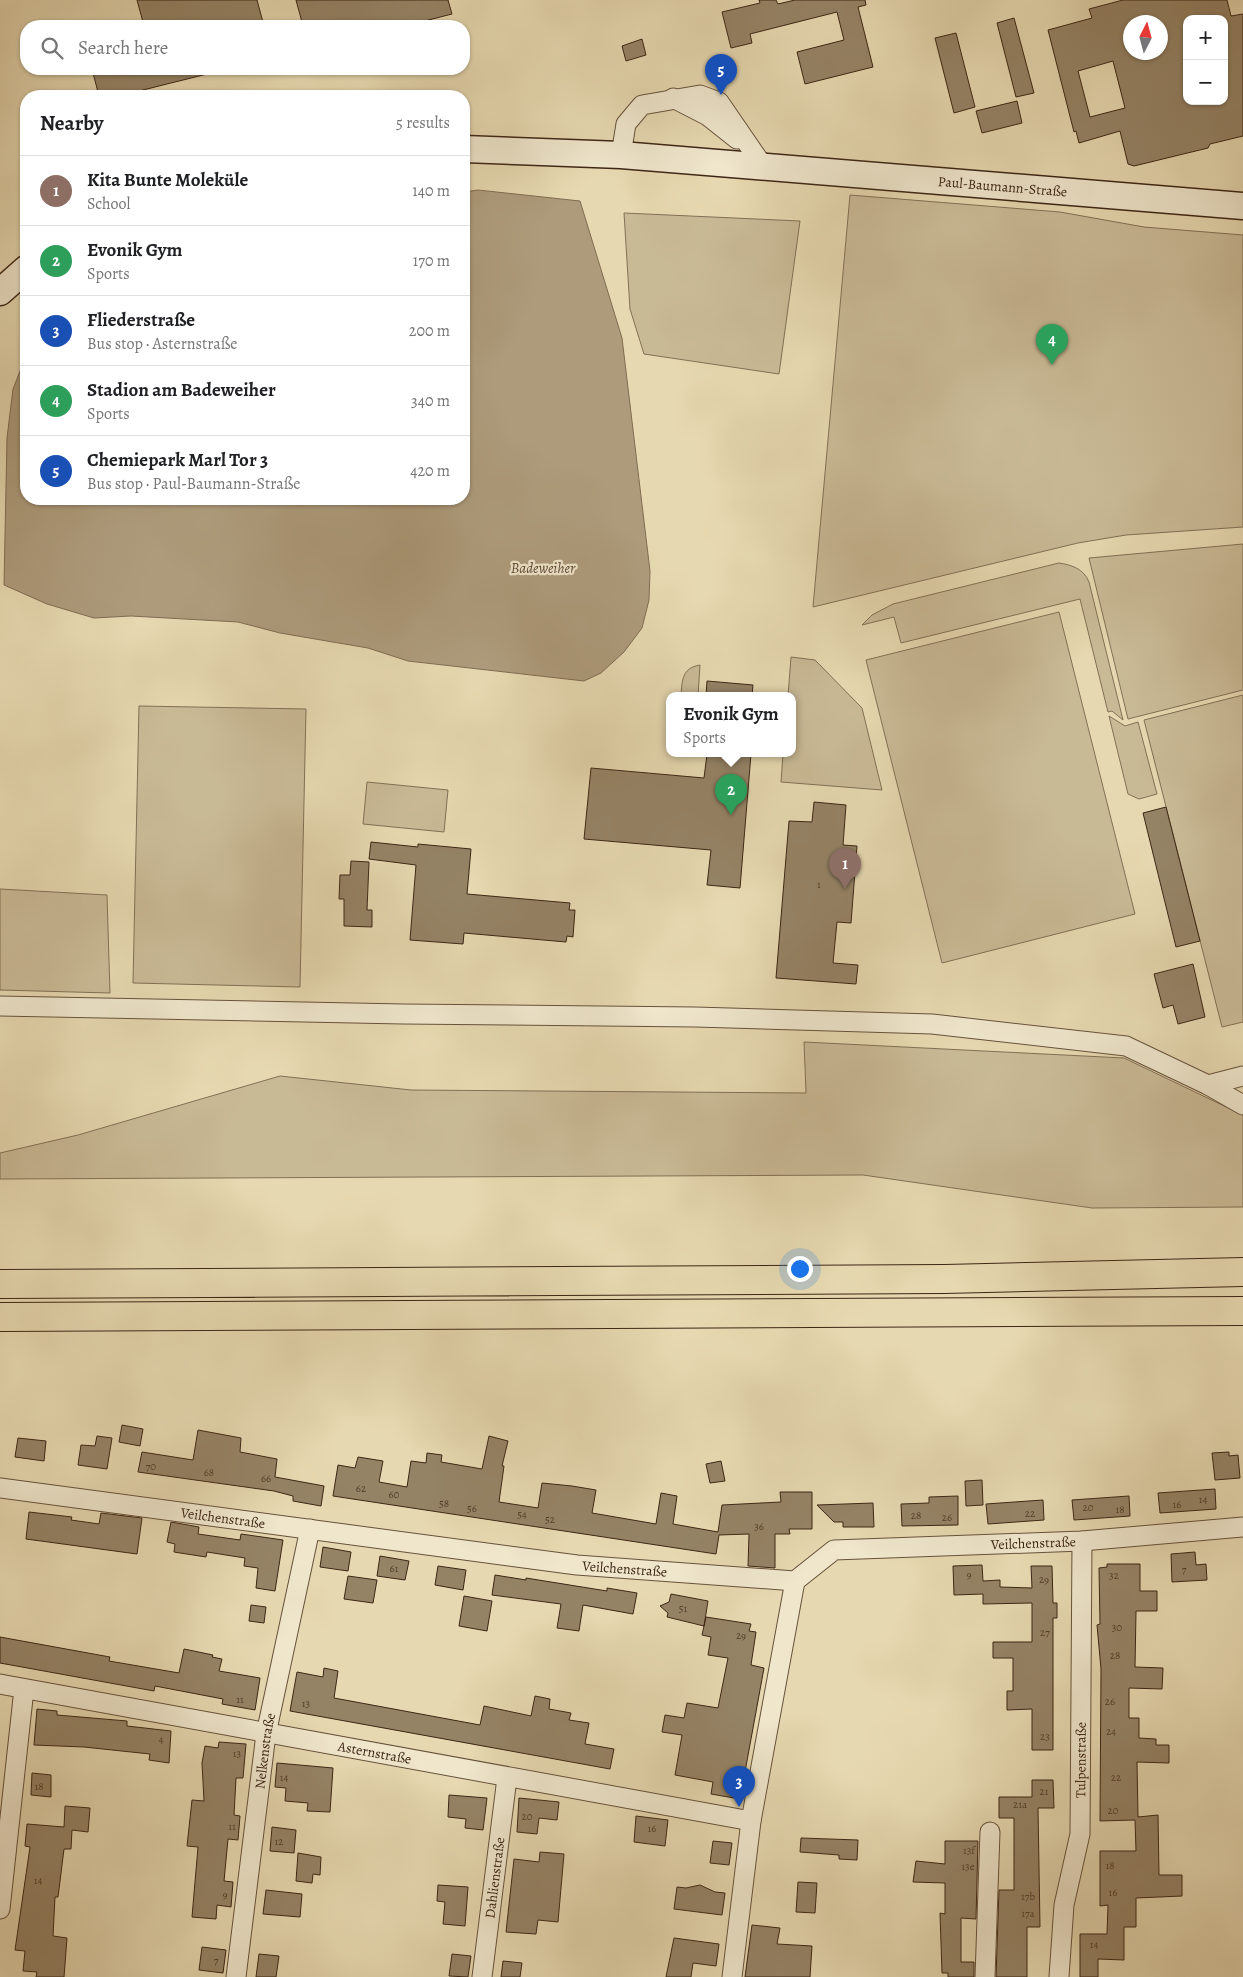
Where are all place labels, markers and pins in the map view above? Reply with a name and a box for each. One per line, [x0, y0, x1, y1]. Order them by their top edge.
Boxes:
pin: 5 [705, 54, 737, 95]
pin: 4 [1036, 324, 1068, 365]
pin: 2 [715, 774, 747, 815]
pin: 1 [829, 848, 861, 889]
pin: 3 [723, 1766, 755, 1807]

